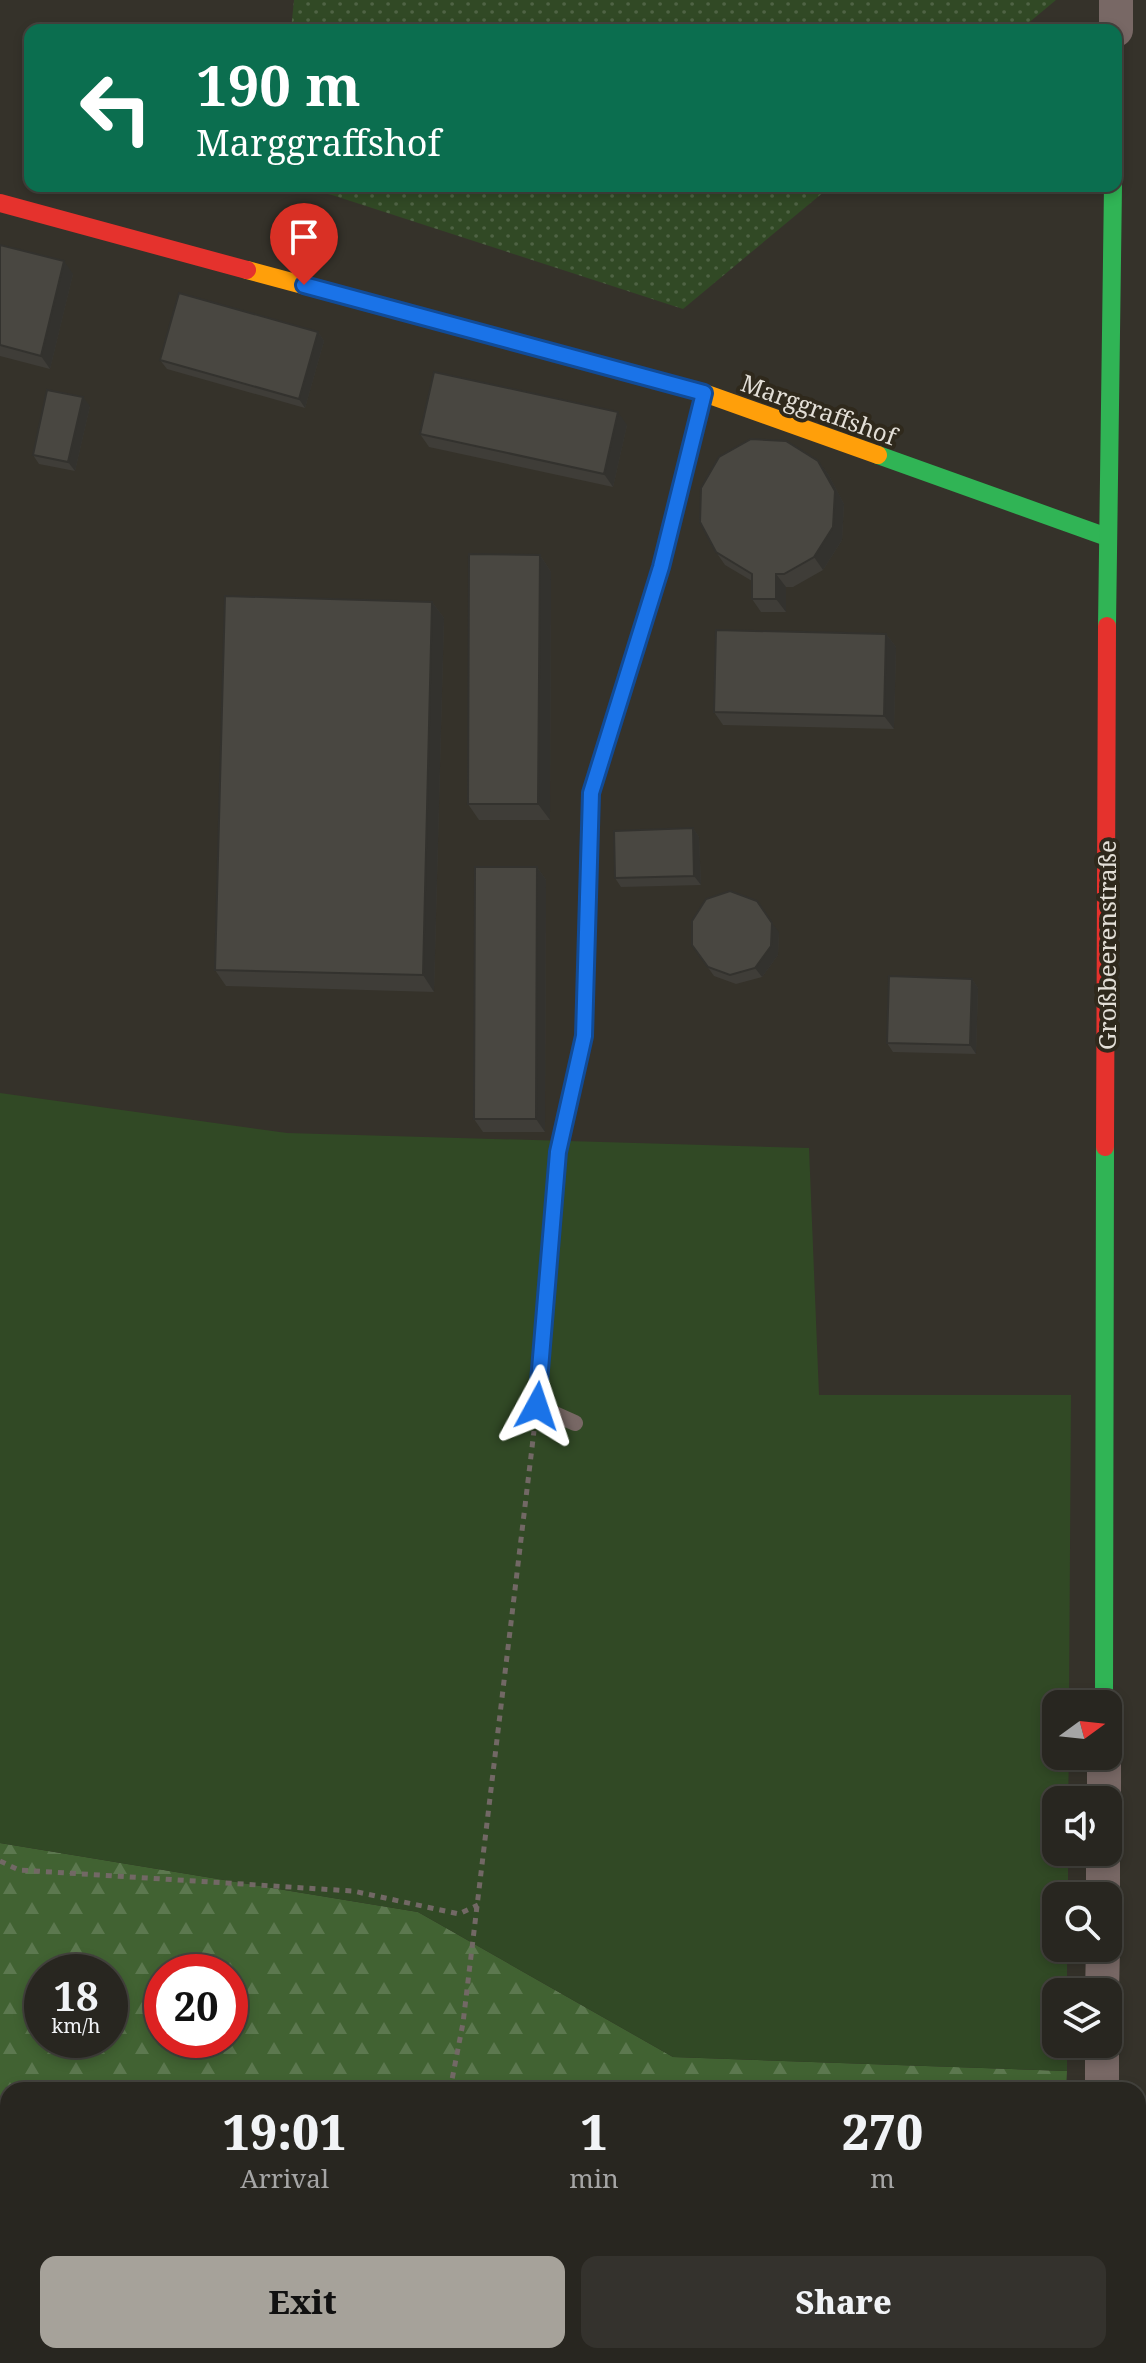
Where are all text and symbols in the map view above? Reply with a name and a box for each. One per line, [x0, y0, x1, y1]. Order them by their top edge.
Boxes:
text: 190 m [196, 46, 361, 122]
icon: left [64, 56, 168, 160]
text: Marggraffshof [196, 118, 441, 167]
pin [270, 203, 338, 285]
icon: arrive [282, 215, 326, 259]
street label: Marggraffshof [737, 366, 903, 453]
street label: Großbeerenstraße [1090, 840, 1123, 1050]
position arrow [495, 1364, 579, 1448]
north arrow [1042, 1690, 1122, 1770]
map controls [1042, 1690, 1122, 2058]
button: sound [1042, 1786, 1122, 1866]
button: search [1042, 1882, 1122, 1962]
speed limit sign: 20 [144, 1954, 248, 2058]
text: 18 [53, 1968, 99, 2023]
button: layers [1042, 1978, 1122, 2058]
text: km/h [51, 2012, 101, 2039]
text: 19:01 [223, 2099, 347, 2164]
text: 1 [580, 2099, 608, 2164]
text: 270 [842, 2099, 923, 2164]
text: Arrival [240, 2160, 329, 2196]
text: min [569, 2160, 619, 2196]
text: m [870, 2160, 895, 2196]
button: Exit [40, 2256, 565, 2348]
button: Share [581, 2256, 1106, 2348]

